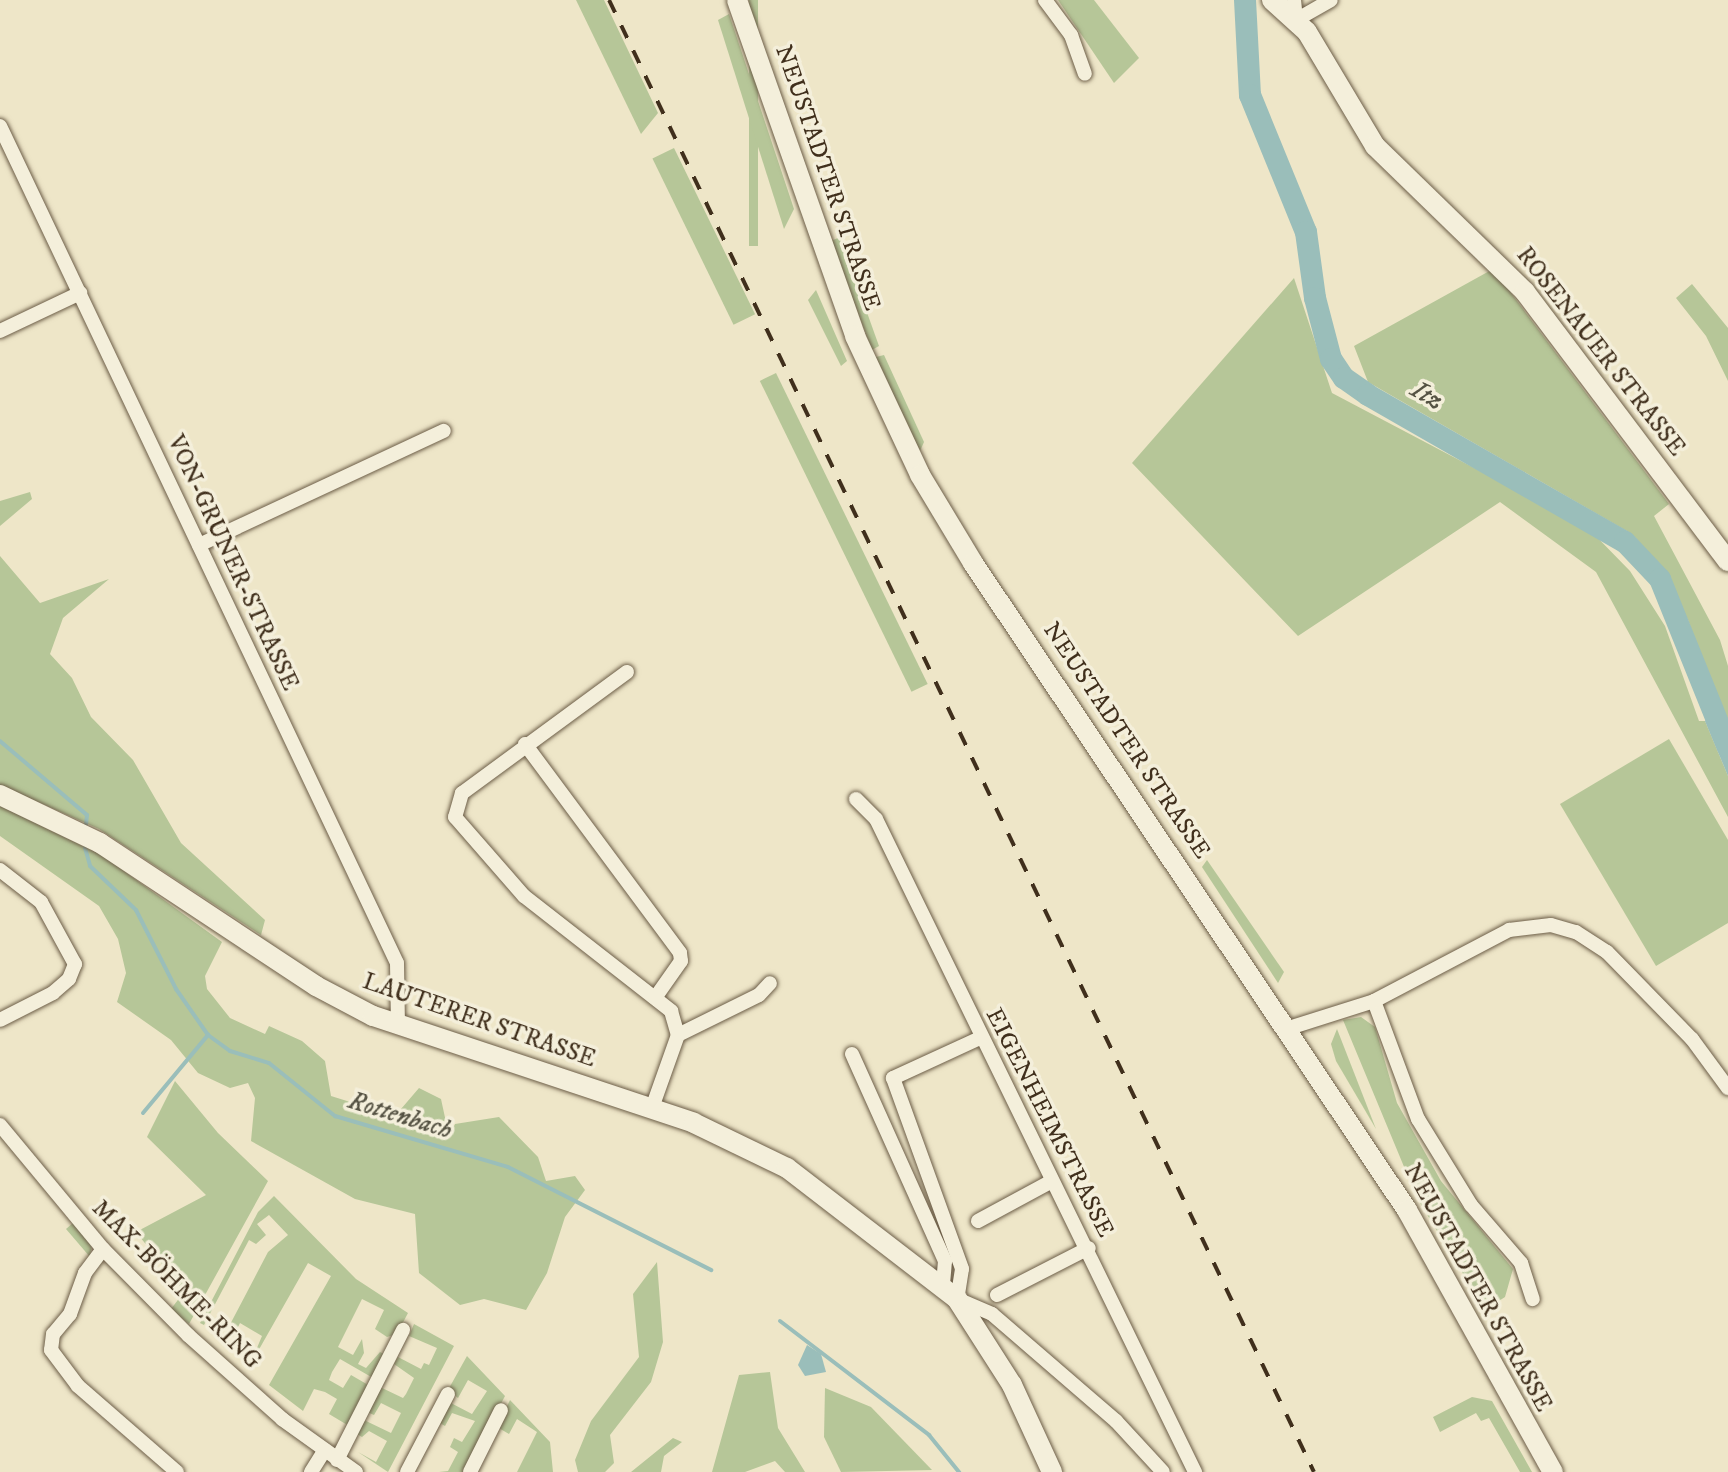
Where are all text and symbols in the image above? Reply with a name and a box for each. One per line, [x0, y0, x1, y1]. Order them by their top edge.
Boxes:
street label: NEUSTADTER STRASSE [768, 41, 886, 315]
street label: ROSENAUER STRASSE [1509, 242, 1691, 462]
water label: Itz [1405, 374, 1449, 418]
street label: VON-GRUNER-STRASSE [160, 431, 304, 695]
street label: NEUSTADTER STRASSE [1036, 617, 1216, 865]
street label: LAUTERER STRASSE [359, 968, 599, 1074]
street label: EIGENHEIMSTRASSE [979, 1004, 1119, 1242]
water label: Rottenbach [344, 1085, 456, 1147]
street label: NEUSTADTER STRASSE [1397, 1159, 1557, 1417]
street label: MAX-BÖHME-RING [85, 1194, 267, 1376]

